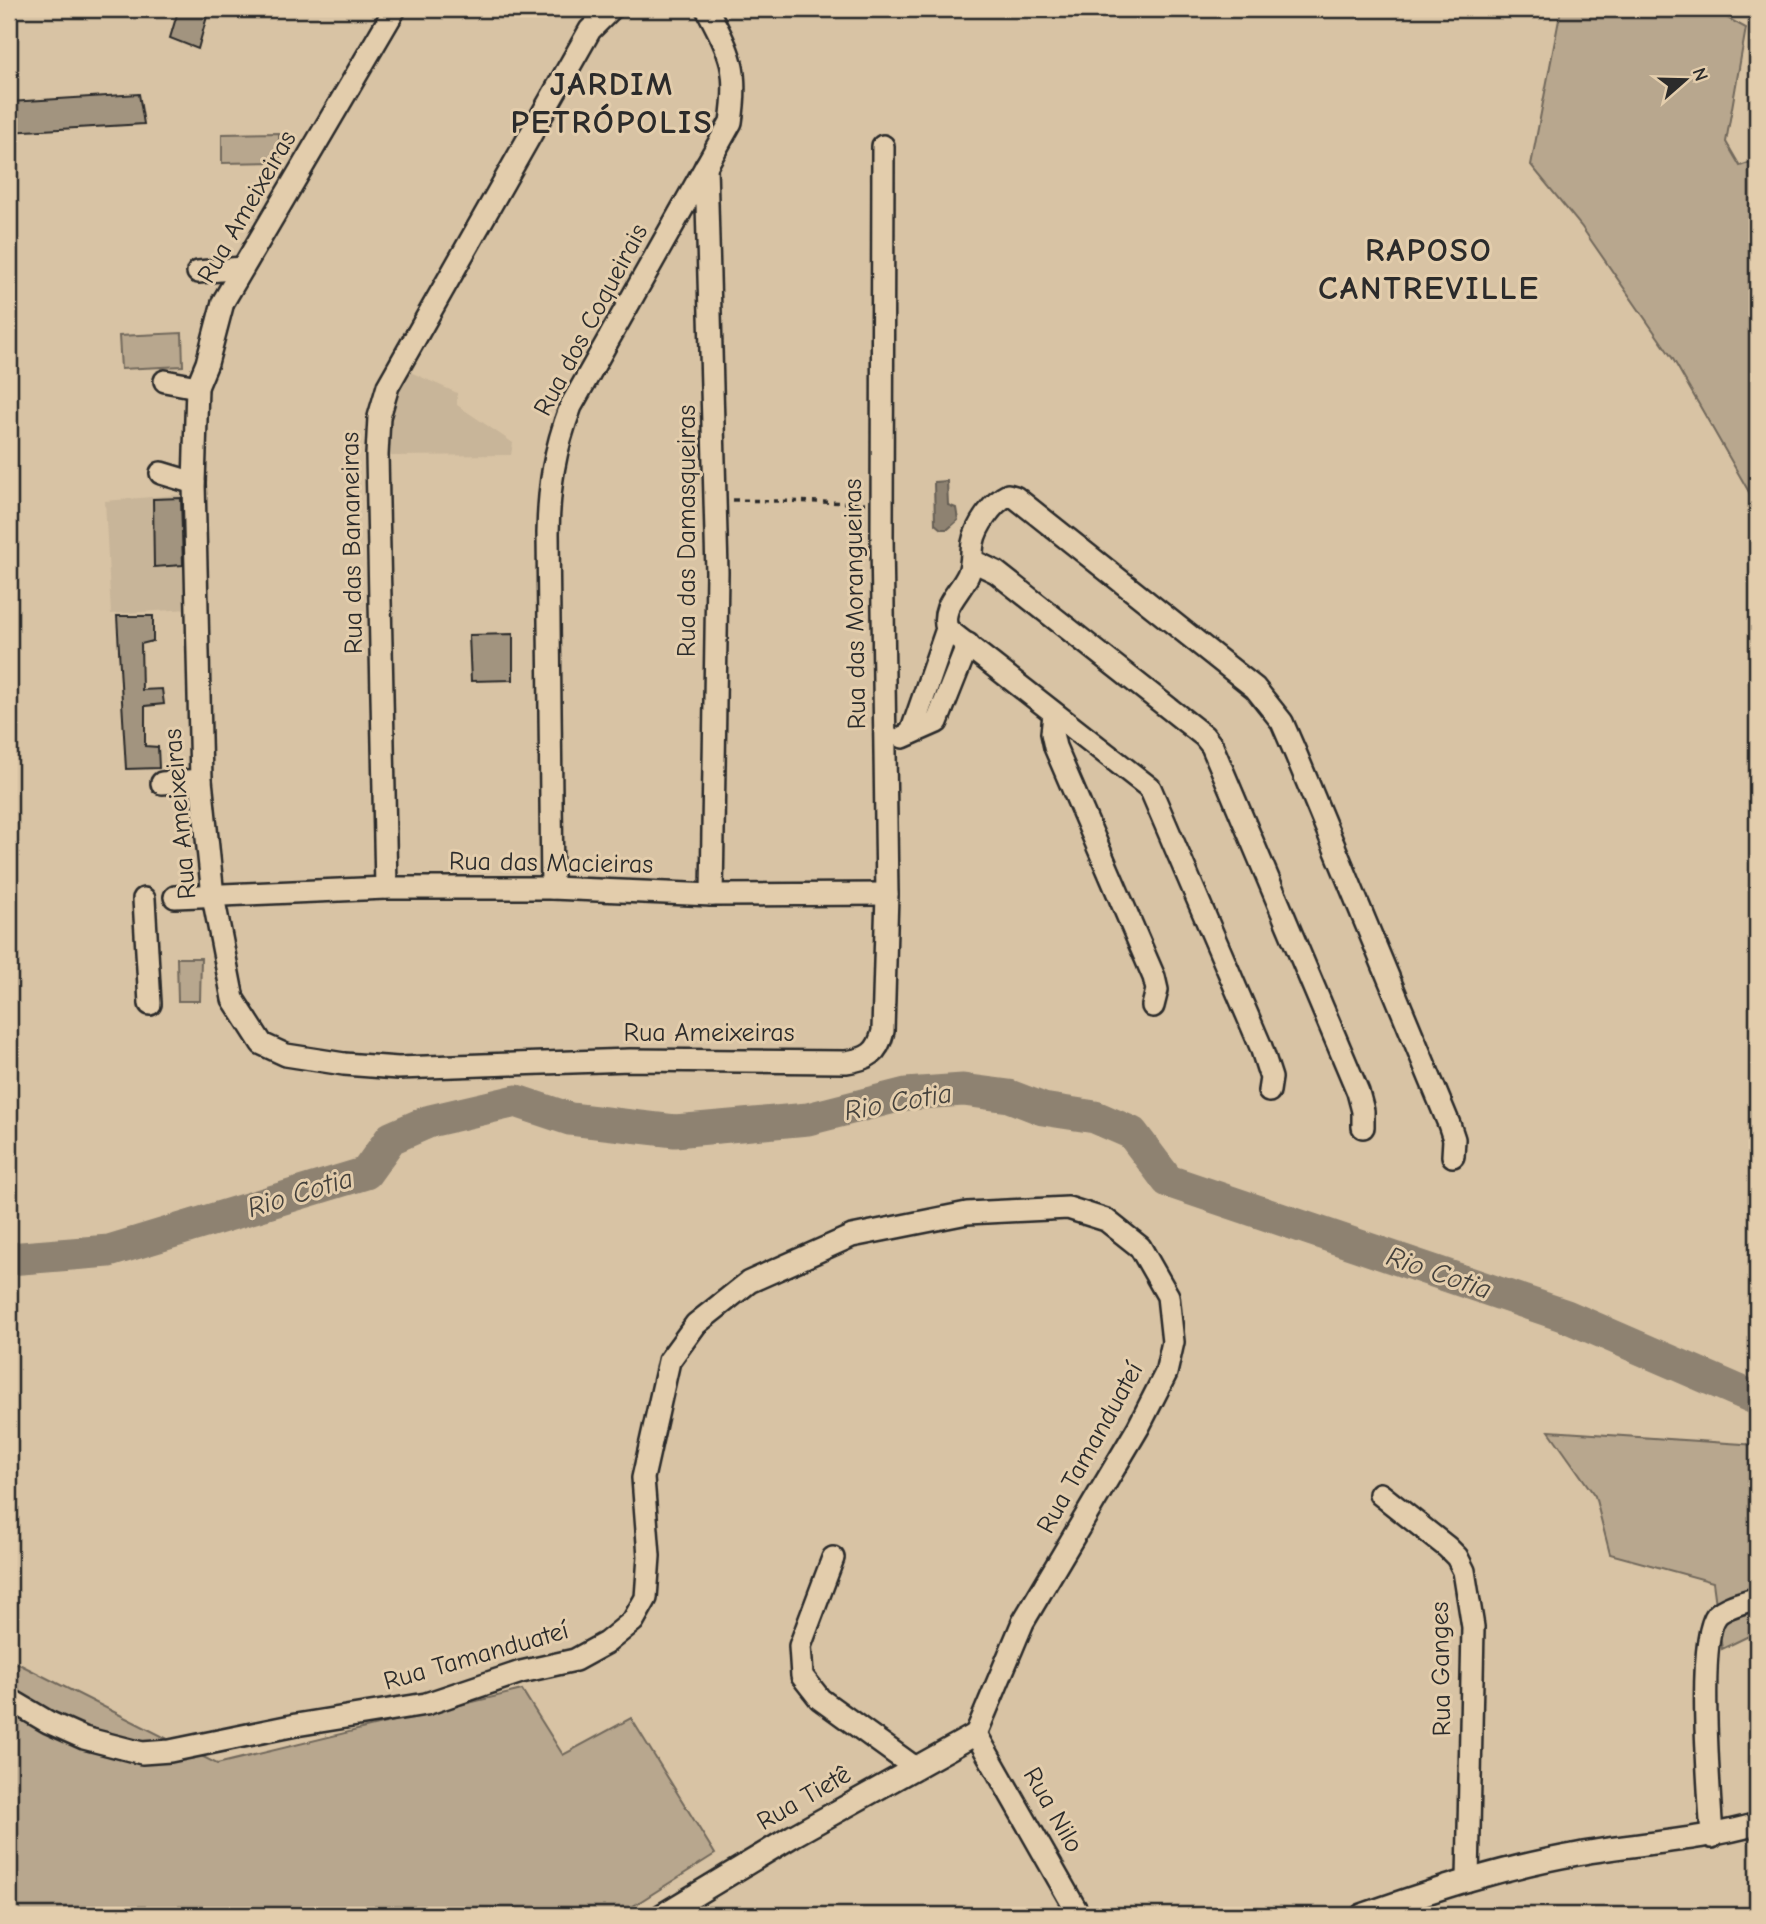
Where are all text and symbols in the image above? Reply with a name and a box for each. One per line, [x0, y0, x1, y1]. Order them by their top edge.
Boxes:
north arrow [1650, 46, 1720, 116]
district label: JARDIM PETRÓPOLIS [510, 65, 714, 141]
text: N [1688, 65, 1712, 84]
street label: Rua Ameixeiras [191, 125, 303, 289]
street label: Rua dos Coqueirais [528, 219, 654, 421]
district label: RAPOSO CANTREVILLE [1318, 231, 1540, 307]
street label: Rua das Damasqueiras [672, 405, 702, 657]
street label: Rua das Bananeiras [335, 432, 369, 654]
street label: Rua das Morangueiras [838, 478, 872, 730]
street label: Rua Ameixeiras [158, 727, 202, 901]
street label: Rua das Macieiras [449, 846, 653, 880]
street label: Rua Ameixeiras [623, 1018, 795, 1048]
water label: Rio Cotia [842, 1077, 954, 1127]
water label: Rio Cotia [243, 1162, 357, 1224]
water label: Rio Cotia [1382, 1240, 1496, 1306]
street label: Rua Tamanduateí [1031, 1356, 1150, 1539]
street label: Rua Ganges [1425, 1601, 1457, 1737]
street label: Rua Tamanduateí [380, 1615, 573, 1697]
street label: Rua Tietê [752, 1759, 856, 1837]
street label: Rua Nilo [1017, 1762, 1089, 1858]

